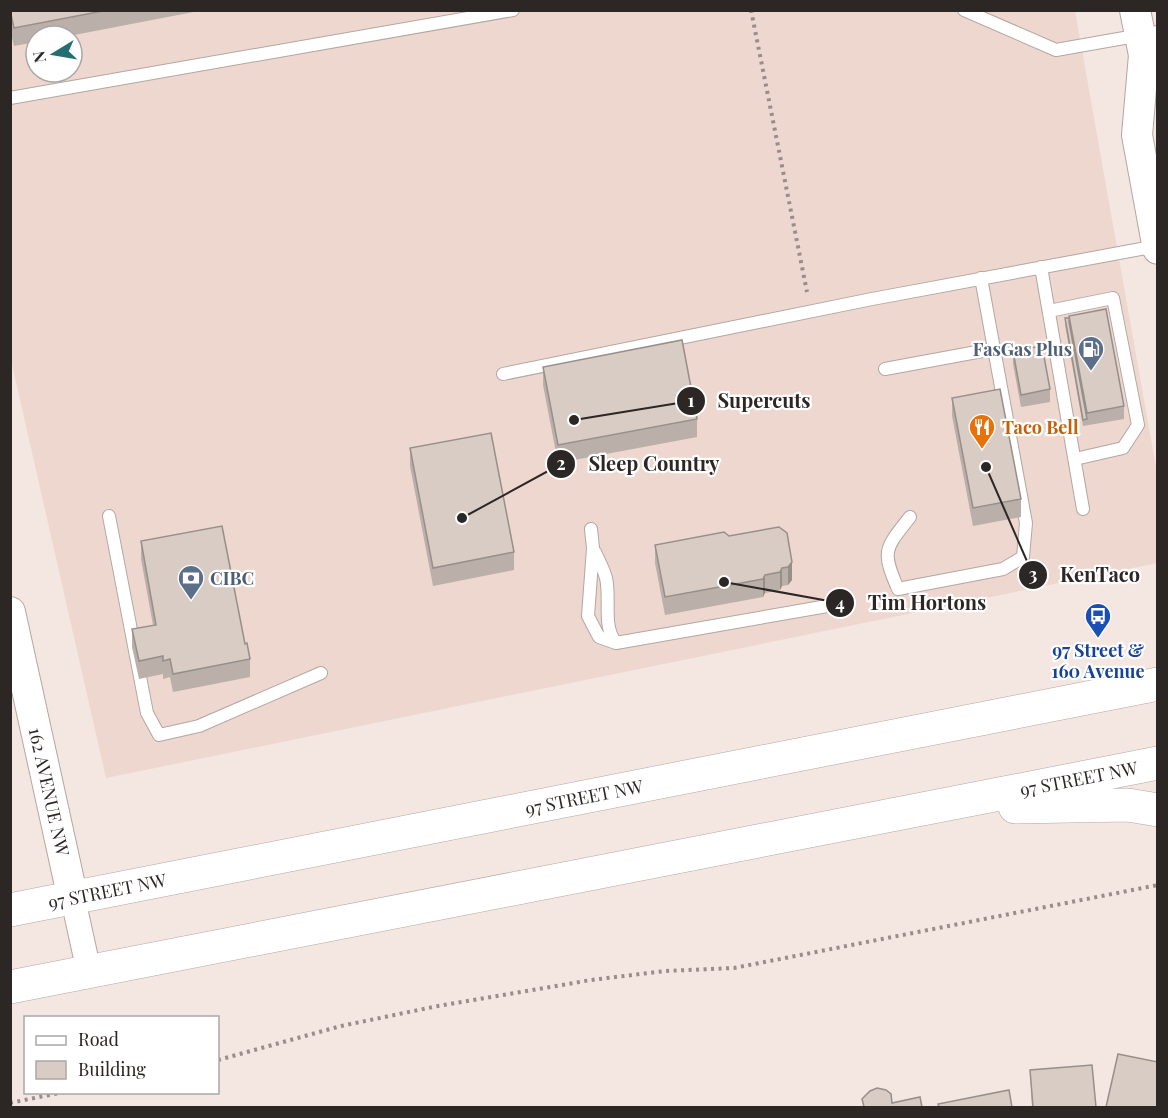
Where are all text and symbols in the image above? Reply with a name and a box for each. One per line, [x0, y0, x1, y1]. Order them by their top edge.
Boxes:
north arrow [24, 24, 84, 84]
text: N [27, 49, 50, 65]
fuel station icon: FasGas Plus [1076, 334, 1106, 372]
place label: FasGas Plus [973, 337, 1072, 361]
callout: Supercuts [676, 382, 823, 420]
text: Supercuts [717, 386, 811, 413]
text: 1 [688, 388, 695, 412]
restaurant icon: Taco Bell [967, 412, 997, 450]
place label: Taco Bell [1002, 415, 1079, 439]
callout: Sleep Country [546, 445, 731, 483]
text: Sleep Country [589, 449, 720, 476]
text: 2 [556, 451, 566, 475]
callout: KenTaco [1018, 556, 1152, 594]
text: KenTaco [1060, 560, 1140, 587]
text: 3 [1029, 562, 1038, 586]
bank icon: CIBC [176, 563, 206, 601]
place label: CIBC [210, 566, 254, 590]
callout: Tim Hortons [825, 584, 998, 622]
text: Tim Hortons [868, 588, 986, 615]
text: 4 [835, 591, 845, 615]
bus stop icon: 97 Street & 160 Avenue [1083, 601, 1113, 639]
place label: 97 Street & 160 Avenue [1052, 638, 1144, 683]
street label: 162 AVENUE NW [24, 725, 75, 859]
street label: 97 STREET NW [1018, 755, 1141, 802]
street label: 97 STREET NW [523, 774, 646, 820]
street label: 97 STREET NW [46, 867, 169, 914]
legend [24, 1016, 219, 1094]
text: Road [78, 1027, 119, 1051]
text: Building [78, 1057, 146, 1081]

